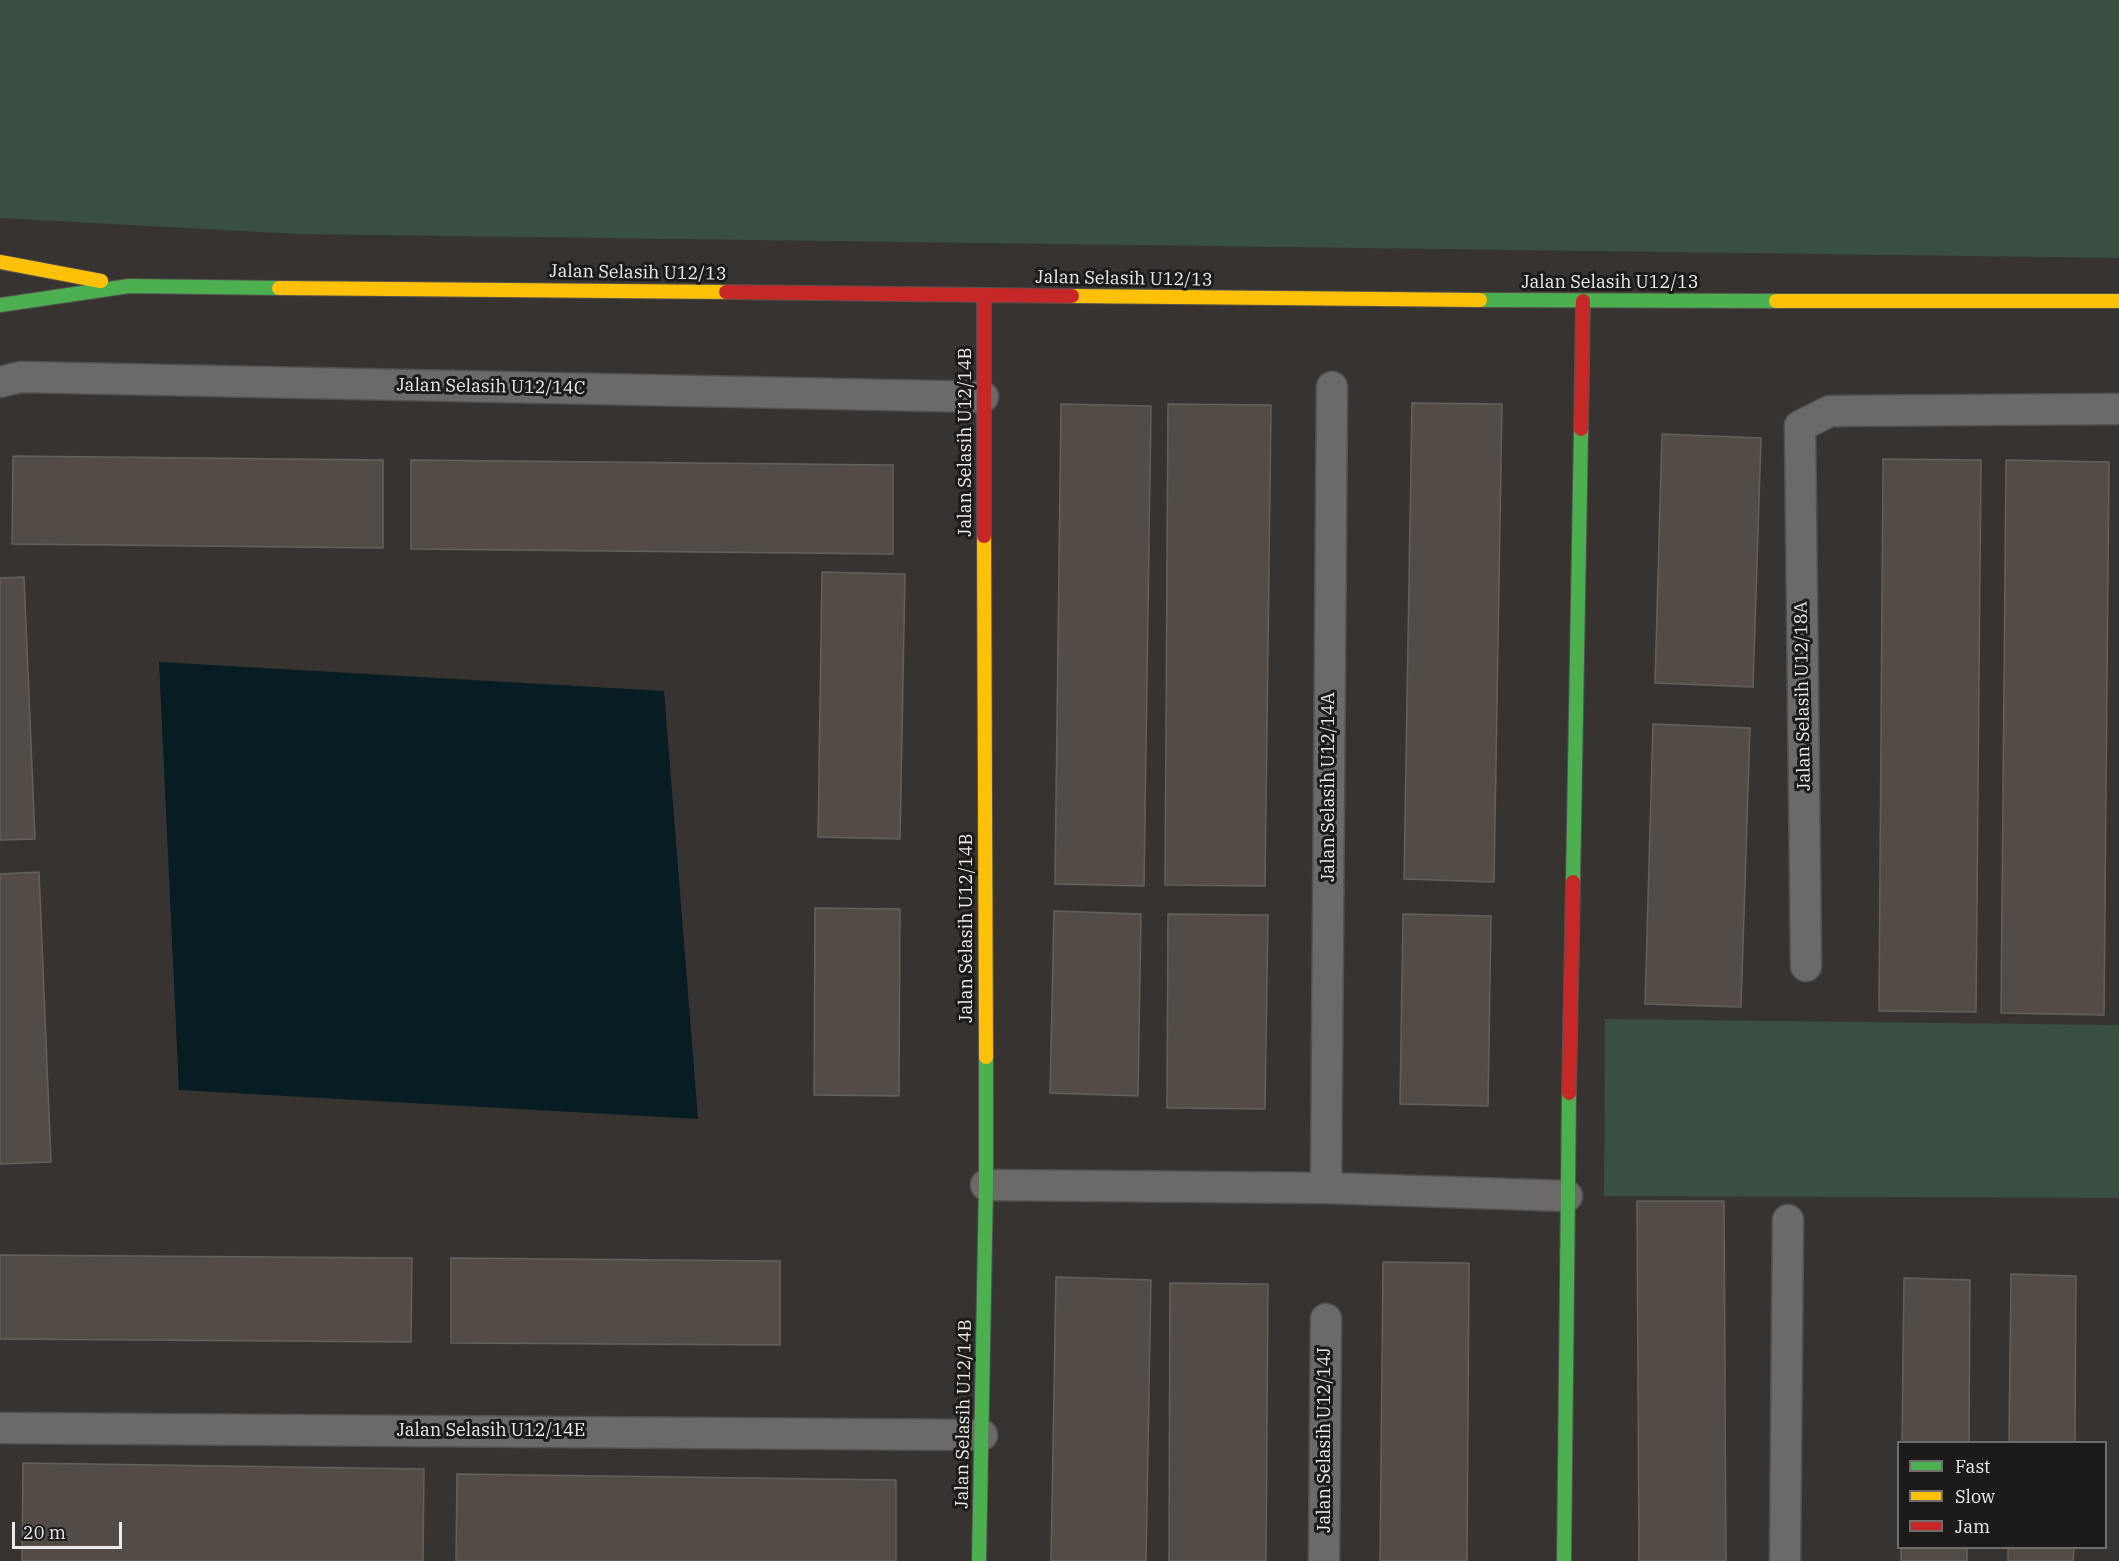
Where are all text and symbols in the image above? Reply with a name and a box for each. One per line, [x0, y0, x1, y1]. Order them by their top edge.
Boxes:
street label: Jalan Selasih U12/13 [549, 261, 727, 285]
street label: Jalan Selasih U12/13 [1035, 267, 1213, 291]
street label: Jalan Selasih U12/13 [1521, 272, 1699, 294]
street label: Jalan Selasih U12/14B [955, 347, 977, 537]
street label: Jalan Selasih U12/14C [396, 375, 586, 399]
street label: Jalan Selasih U12/18A [1791, 601, 1815, 791]
street label: Jalan Selasih U12/14A [1318, 692, 1340, 882]
street label: Jalan Selasih U12/14B [956, 833, 978, 1023]
street label: Jalan Selasih U12/14B [952, 1319, 976, 1509]
street label: Jalan Selasih U12/14J [1314, 1347, 1336, 1533]
street label: Jalan Selasih U12/14E [397, 1420, 585, 1442]
legend [1897, 1441, 2107, 1549]
text: Fast [1955, 1455, 1990, 1478]
text: Slow [1955, 1485, 1995, 1508]
scale bar [15, 1510, 124, 1548]
text: Jam [1955, 1515, 1990, 1538]
text: 20 m [23, 1521, 66, 1544]

